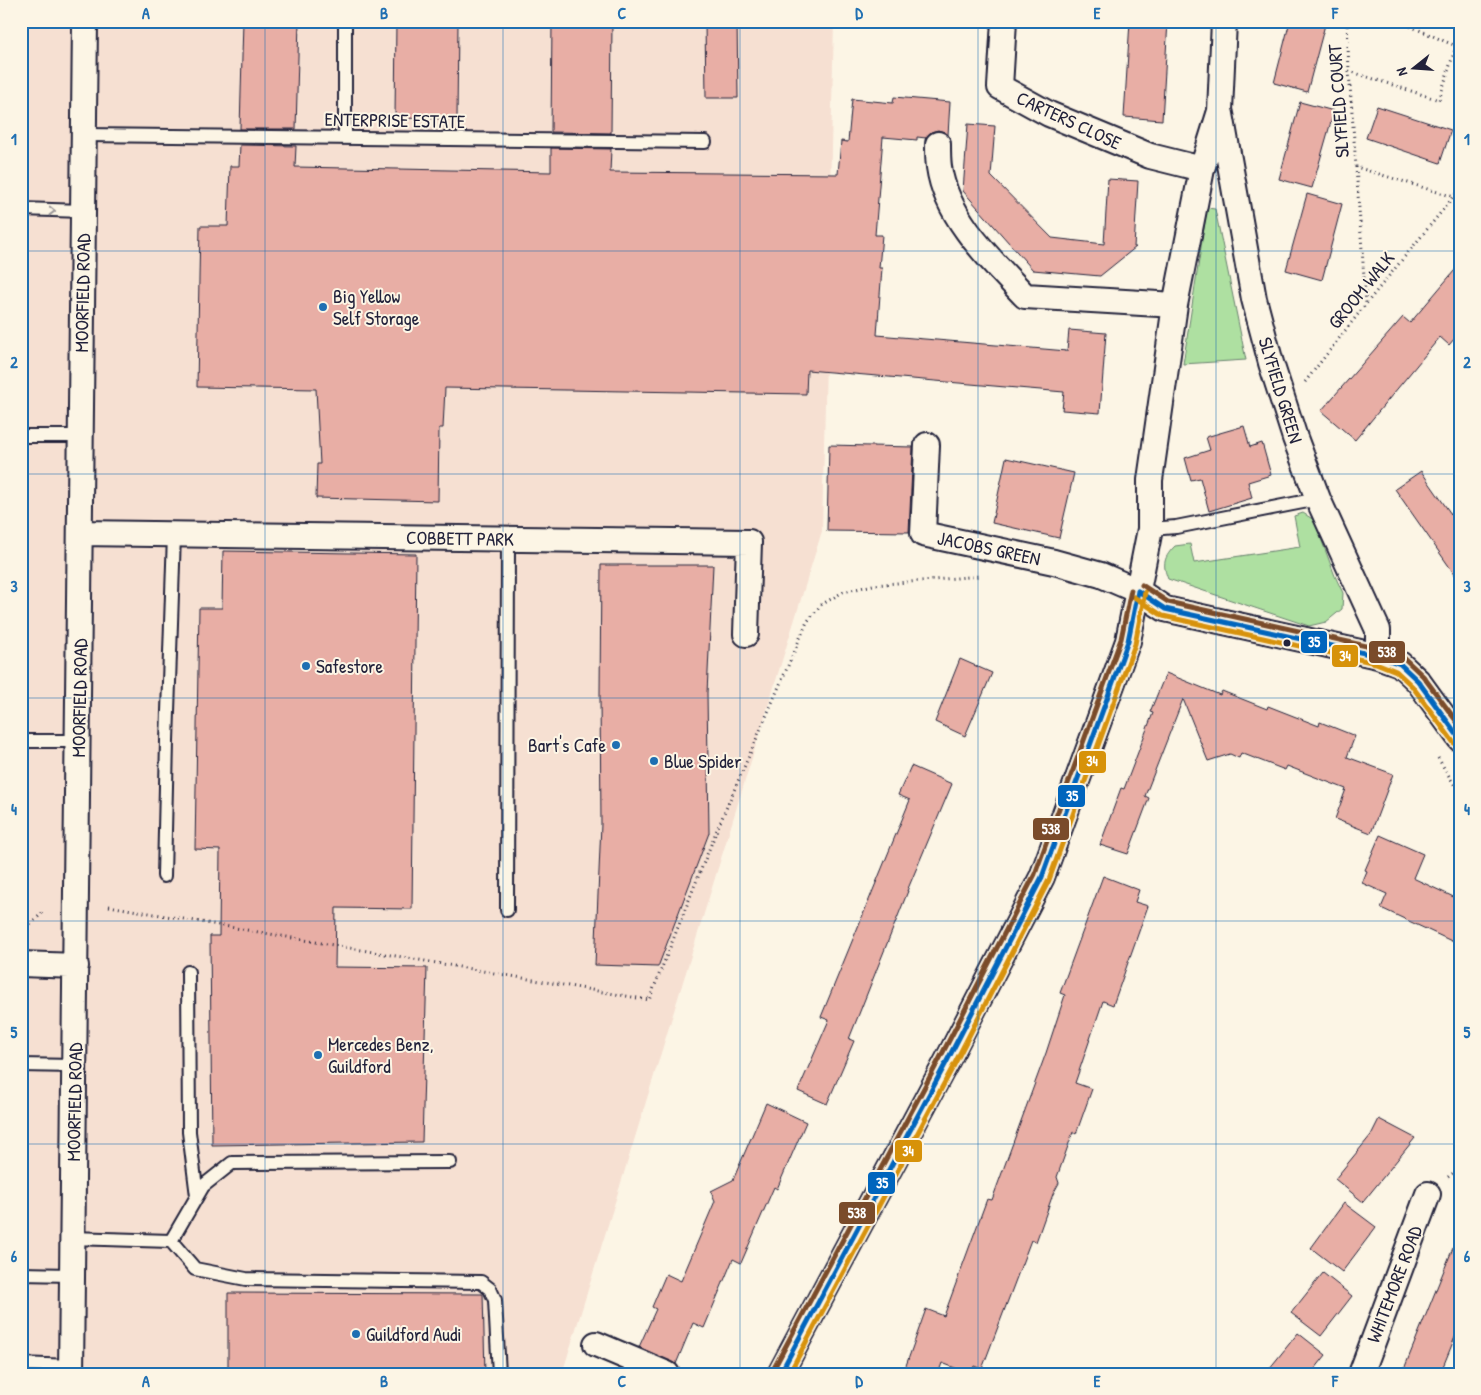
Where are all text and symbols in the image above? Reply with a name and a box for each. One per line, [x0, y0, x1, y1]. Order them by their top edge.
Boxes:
text: A [142, 2, 150, 24]
text: B [380, 2, 388, 24]
text: C [618, 2, 627, 24]
text: D [855, 2, 863, 24]
text: E [1093, 2, 1101, 24]
text: F [1331, 2, 1339, 24]
street label: SLYFIELD COURT [1321, 42, 1355, 159]
north arrow [1388, 42, 1438, 92]
text: N [1391, 65, 1411, 78]
street label: CARTERS CLOSE [1013, 84, 1126, 156]
street label: ENTERPRISE ESTATE [324, 106, 466, 134]
text: 1 [11, 128, 17, 150]
text: 1 [1464, 128, 1470, 150]
one-way arrow [48, 206, 56, 216]
street label: MOORFIELD ROAD [68, 233, 96, 353]
street label: GROOM WALK [1322, 246, 1400, 334]
place label: Big Yellow Self Storage [333, 283, 420, 331]
marker: Big Yellow Self Storage [317, 301, 329, 313]
street label: SLYFIELD GREEN [1253, 334, 1309, 446]
text: 2 [10, 351, 18, 373]
text: 2 [1463, 351, 1471, 373]
street label: COBBETT PARK [406, 524, 514, 552]
street label: JACOBS GREEN [935, 524, 1043, 572]
text: 3 [10, 575, 18, 597]
text: 3 [1463, 575, 1471, 597]
line badge: 35 [1300, 630, 1328, 654]
text: 35 [1308, 632, 1320, 651]
street label: MOORFIELD ROAD [65, 638, 93, 758]
unlabelled marker [1282, 638, 1292, 648]
line badge: 538 [1368, 640, 1406, 664]
text: 538 [1378, 642, 1396, 661]
line badge: 34 [1331, 644, 1359, 668]
text: 34 [1339, 646, 1352, 665]
place label: Safestore [316, 653, 383, 679]
marker: Safestore [300, 660, 312, 672]
place label: Bart's Cafe [528, 732, 606, 758]
marker: Bart's Cafe [610, 739, 622, 751]
place label: Blue Spider [664, 748, 742, 774]
line badge: 34 [1078, 750, 1107, 774]
text: 34 [1086, 751, 1099, 770]
marker: Blue Spider [648, 755, 660, 767]
line badge: 35 [1057, 784, 1086, 808]
text: 35 [1066, 786, 1078, 805]
text: 4 [11, 798, 17, 820]
text: 4 [1464, 798, 1470, 820]
line badge: 538 [1032, 817, 1070, 841]
text: 538 [1042, 819, 1060, 838]
text: 5 [11, 1021, 18, 1043]
text: 5 [1464, 1021, 1471, 1043]
place label: Mercedes Benz, Guildford [328, 1031, 434, 1079]
street label: MOORFIELD ROAD [60, 1042, 88, 1162]
marker: Mercedes Benz, Guildford [312, 1049, 324, 1061]
line badge: 34 [894, 1139, 923, 1163]
text: 34 [902, 1141, 915, 1160]
line badge: 35 [867, 1171, 896, 1195]
text: 35 [876, 1173, 888, 1192]
line badge: 538 [838, 1201, 876, 1225]
text: 538 [848, 1203, 866, 1222]
street label: WHITEMORE ROAD [1360, 1222, 1428, 1346]
text: 6 [11, 1245, 18, 1267]
text: 6 [1464, 1245, 1471, 1267]
place label: Guildford Audi [366, 1321, 462, 1347]
marker: Guildford Audi [350, 1328, 362, 1340]
text: A [142, 1370, 150, 1392]
text: B [380, 1370, 388, 1392]
text: C [618, 1370, 627, 1392]
text: D [855, 1370, 863, 1392]
text: E [1093, 1370, 1101, 1392]
text: F [1331, 1370, 1339, 1392]

